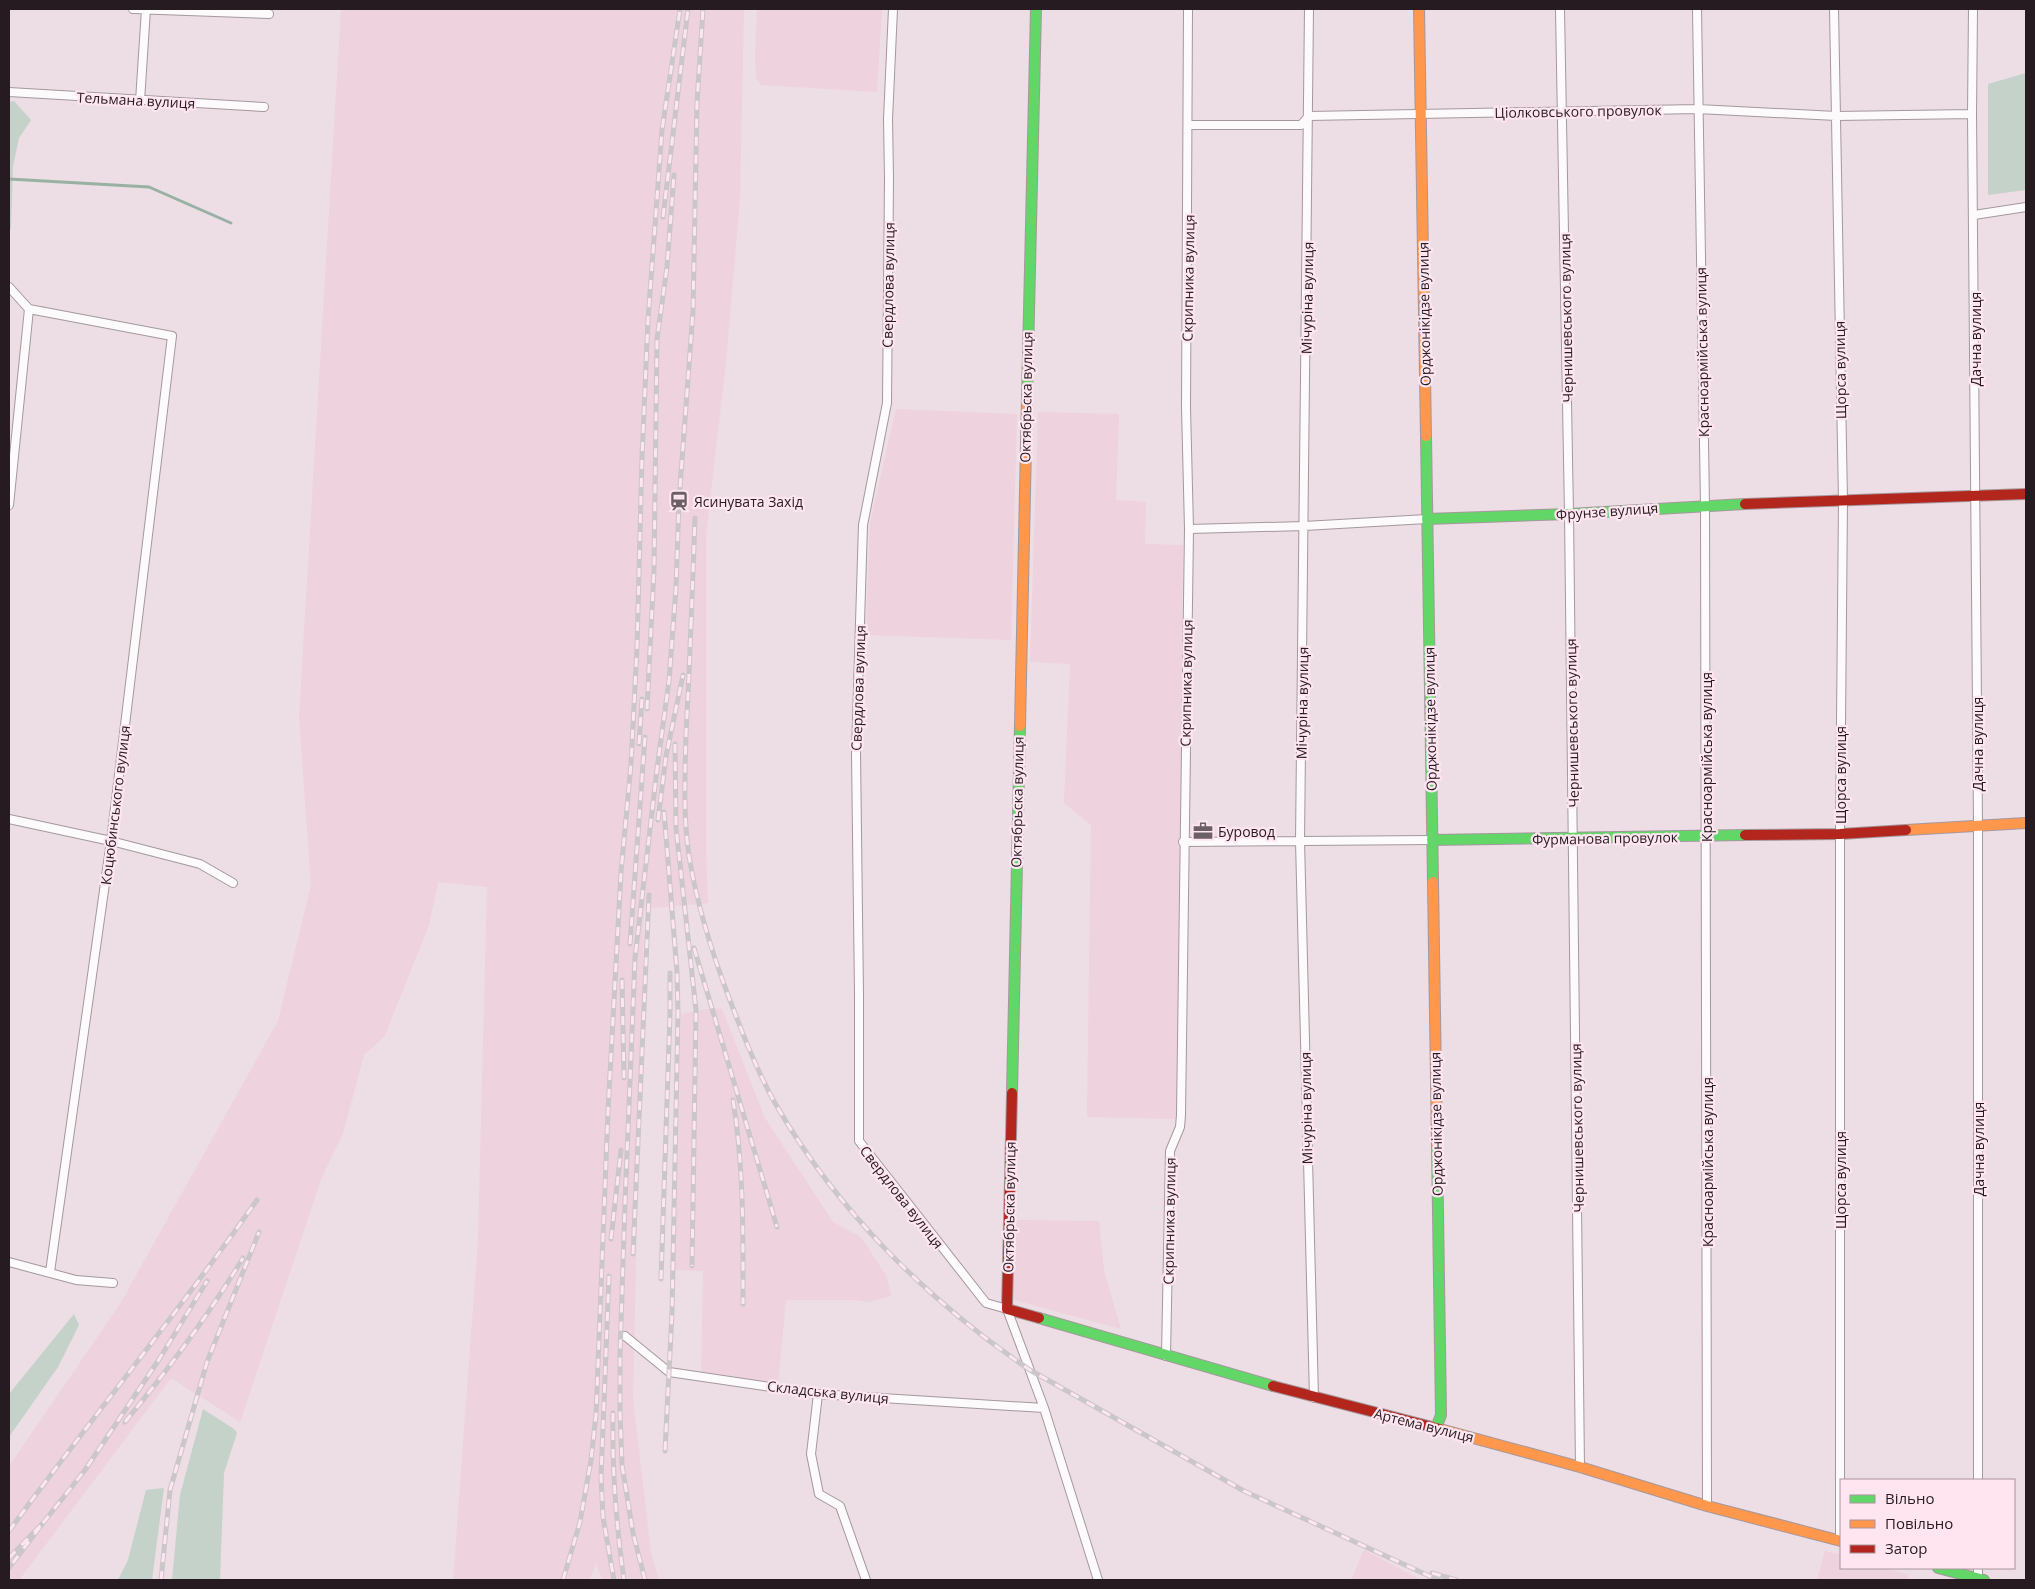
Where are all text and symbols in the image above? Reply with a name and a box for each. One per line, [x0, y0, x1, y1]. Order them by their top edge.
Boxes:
street label: Тельмана вулиця [76, 87, 196, 113]
street label: Ціолковського провулок [1494, 100, 1662, 122]
street label: Скрипника вулиця [1177, 214, 1199, 342]
street label: Свердлова вулиця [877, 222, 899, 348]
street label: Чернишевського вулиця [1555, 233, 1577, 403]
street label: Мічуріна вулиця [1297, 242, 1317, 354]
street label: Орджонікідзе вулиця [1413, 242, 1435, 386]
street label: Красноармійська вулиця [1691, 267, 1713, 437]
street label: Дачна вулиця [1966, 292, 1985, 386]
street label: Щорса вулиця [1830, 321, 1850, 419]
street label: Октябрьска вулиця [1015, 331, 1037, 463]
station icon: Ясинувата Захід [668, 490, 690, 512]
place label: Ясинувата Захід [694, 492, 803, 511]
street label: Фрунзе вулиця [1555, 498, 1659, 524]
street label: Скрипника вулиця [1175, 619, 1197, 747]
street label: Свердлова вулиця [846, 625, 870, 751]
street label: Чернишевського вулиця [1561, 638, 1583, 808]
street label: Мічуріна вулиця [1292, 647, 1312, 759]
street label: Орджонікідзе вулиця [1419, 647, 1441, 791]
street label: Красноармійська вулиця [1697, 672, 1716, 842]
street label: Дачна вулиця [1968, 697, 1987, 791]
street label: Коцюбинського вулиця [96, 724, 134, 886]
street label: Щорса вулиця [1831, 726, 1850, 824]
street label: Октябрьска вулиця [1006, 736, 1028, 868]
office icon: Буровод [1192, 820, 1214, 842]
place label: Буровод [1218, 822, 1275, 841]
street label: Фурманова провулок [1532, 827, 1679, 849]
street label: Чернишевського вулиця [1566, 1043, 1588, 1213]
street label: Мічуріна вулиця [1296, 1052, 1316, 1164]
street label: Орджонікідзе вулиця [1425, 1052, 1447, 1196]
street label: Красноармійська вулиця [1698, 1077, 1717, 1247]
street label: Дачна вулиця [1969, 1102, 1988, 1196]
street label: Щорса вулиця [1831, 1131, 1850, 1229]
street label: Октябрьска вулиця [998, 1141, 1020, 1273]
street label: Свердлова вулиця [856, 1142, 948, 1252]
street label: Скрипника вулиця [1158, 1157, 1180, 1285]
street label: Складська вулиця [766, 1376, 890, 1408]
street label: Артема вулиця [1372, 1403, 1476, 1447]
legend [1840, 1479, 2015, 1569]
text: Вільно [1885, 1488, 1934, 1508]
text: Повільно [1885, 1513, 1953, 1533]
text: Затор [1885, 1538, 1927, 1558]

